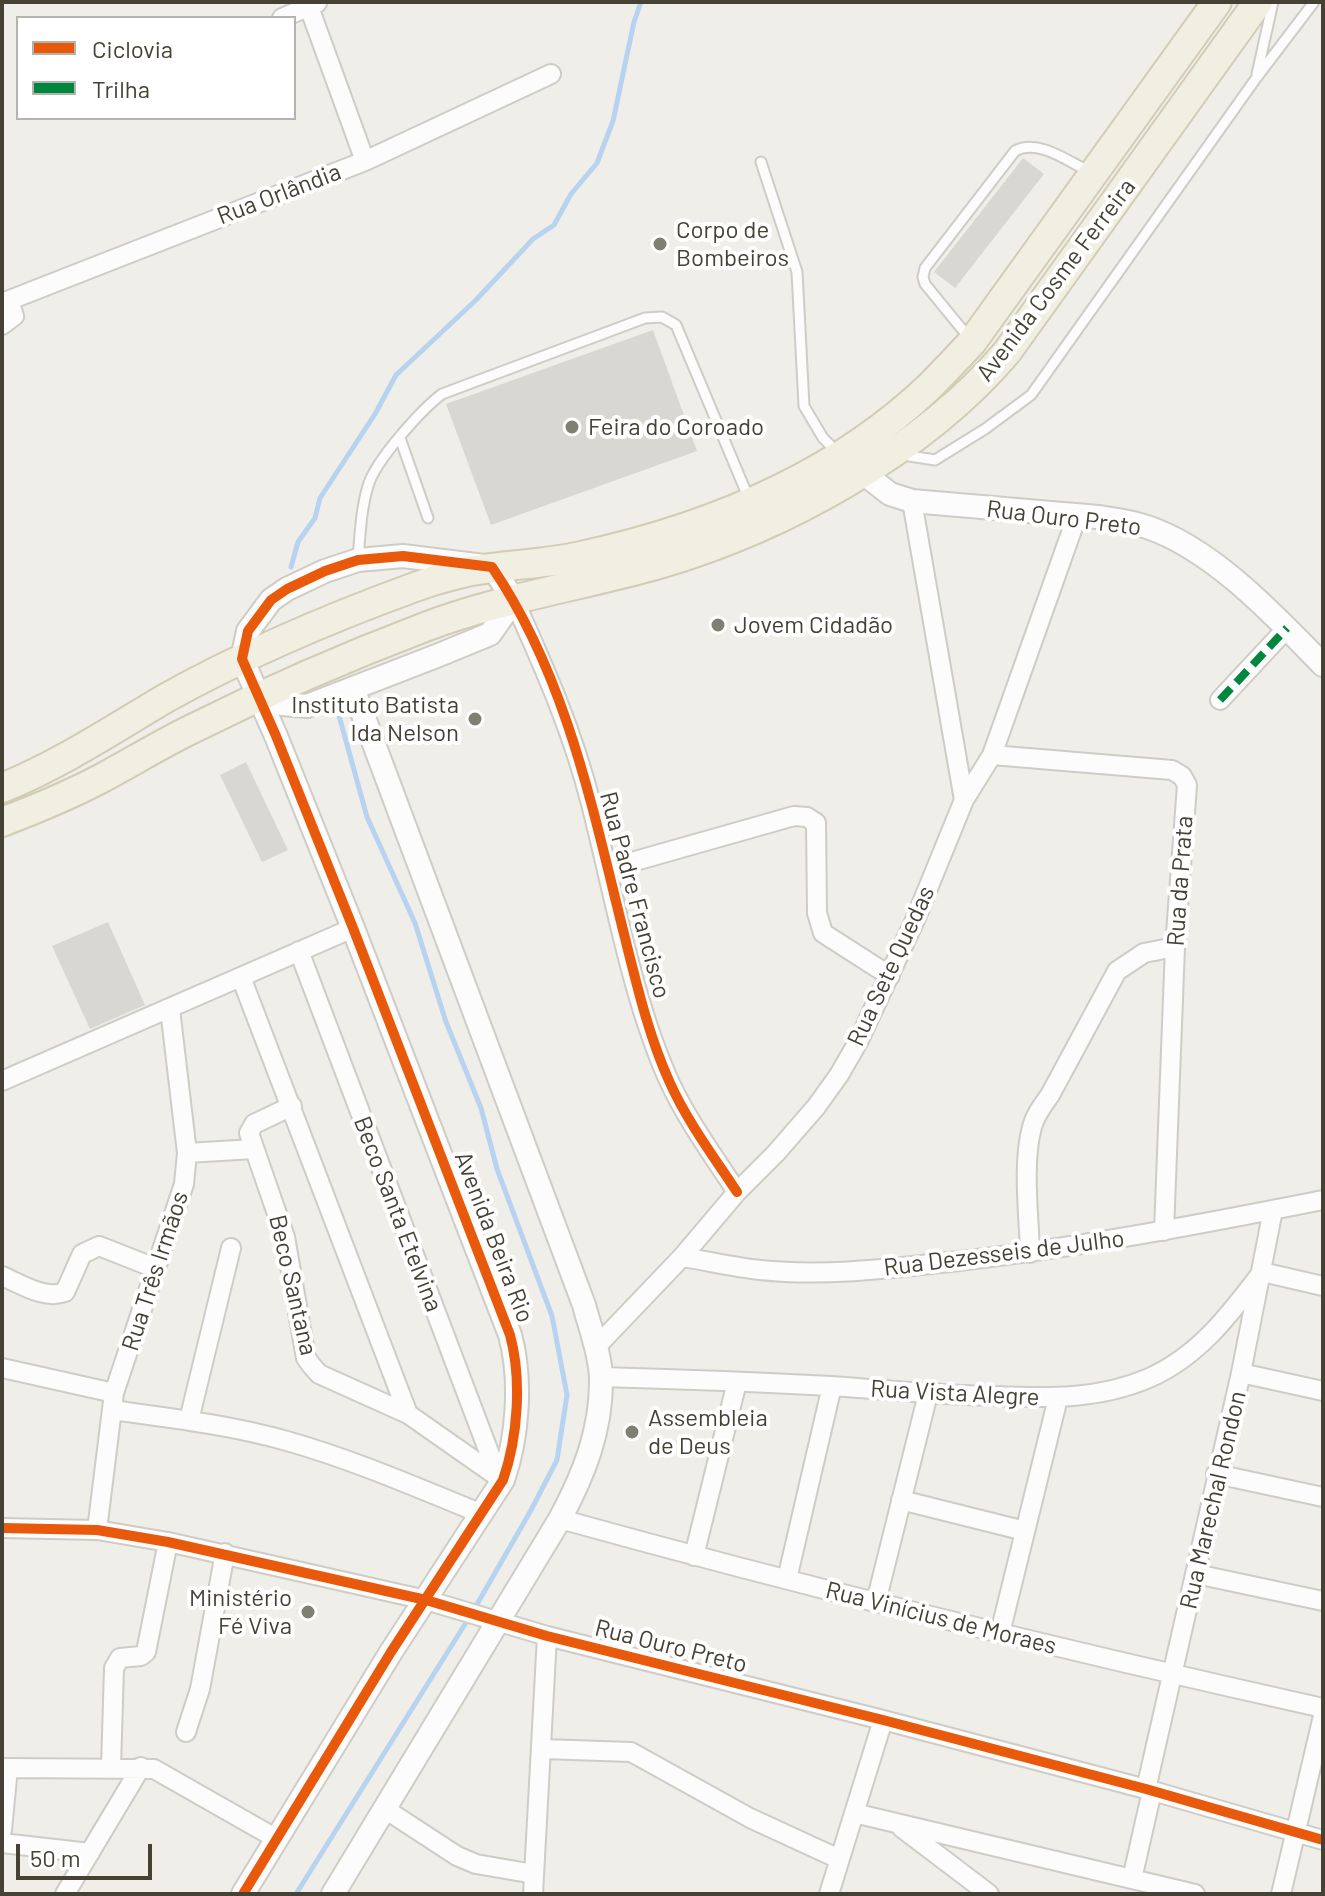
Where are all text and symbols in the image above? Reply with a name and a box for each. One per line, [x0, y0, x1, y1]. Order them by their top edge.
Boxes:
legend [16, 16, 296, 120]
text: Ciclovia [92, 34, 173, 63]
text: Trilha [92, 74, 150, 103]
street label: Rua Orlândia [213, 157, 345, 231]
street label: Avenida Cosme Ferreira [970, 173, 1142, 387]
place label: Corpo de Bombeiros [676, 216, 789, 272]
marker: Corpo de Bombeiros [651, 235, 669, 253]
place label: Feira do Coroado [588, 413, 764, 441]
marker: Feira do Coroado [563, 418, 581, 436]
street label: Rua Ouro Preto [985, 494, 1143, 542]
place label: Jovem Cidadão [734, 611, 893, 639]
marker: Jovem Cidadão [709, 616, 727, 634]
place label: Instituto Batista Ida Nelson [291, 691, 459, 747]
marker: Instituto Batista Ida Nelson [466, 710, 484, 728]
street label: Rua Padre Francisco [594, 788, 676, 1002]
street label: Rua da Prata [1161, 815, 1199, 947]
street label: Rua Sete Quedas [841, 881, 941, 1051]
street label: Beco Santa Etelvina [347, 1112, 449, 1316]
street label: Avenida Beira Rio [448, 1148, 540, 1326]
street label: Rua Três Irmãos [116, 1188, 194, 1354]
street label: Beco Santana [263, 1212, 323, 1358]
street label: Rua Dezesseis de Julho [882, 1224, 1126, 1282]
street label: Rua Vista Alegre [870, 1374, 1040, 1412]
street label: Rua Marechal Rondon [1174, 1388, 1252, 1612]
place label: Assembleia de Deus [648, 1404, 768, 1460]
marker: Assembleia de Deus [623, 1423, 641, 1441]
street label: Rua Vinícius de Moraes [823, 1575, 1059, 1661]
place label: Ministério Fé Viva [189, 1584, 292, 1640]
marker: Ministério Fé Viva [299, 1603, 317, 1621]
street label: Rua Ouro Preto [592, 1613, 750, 1679]
scale bar [20, 1828, 156, 1878]
text: 50 m [30, 1843, 81, 1872]

